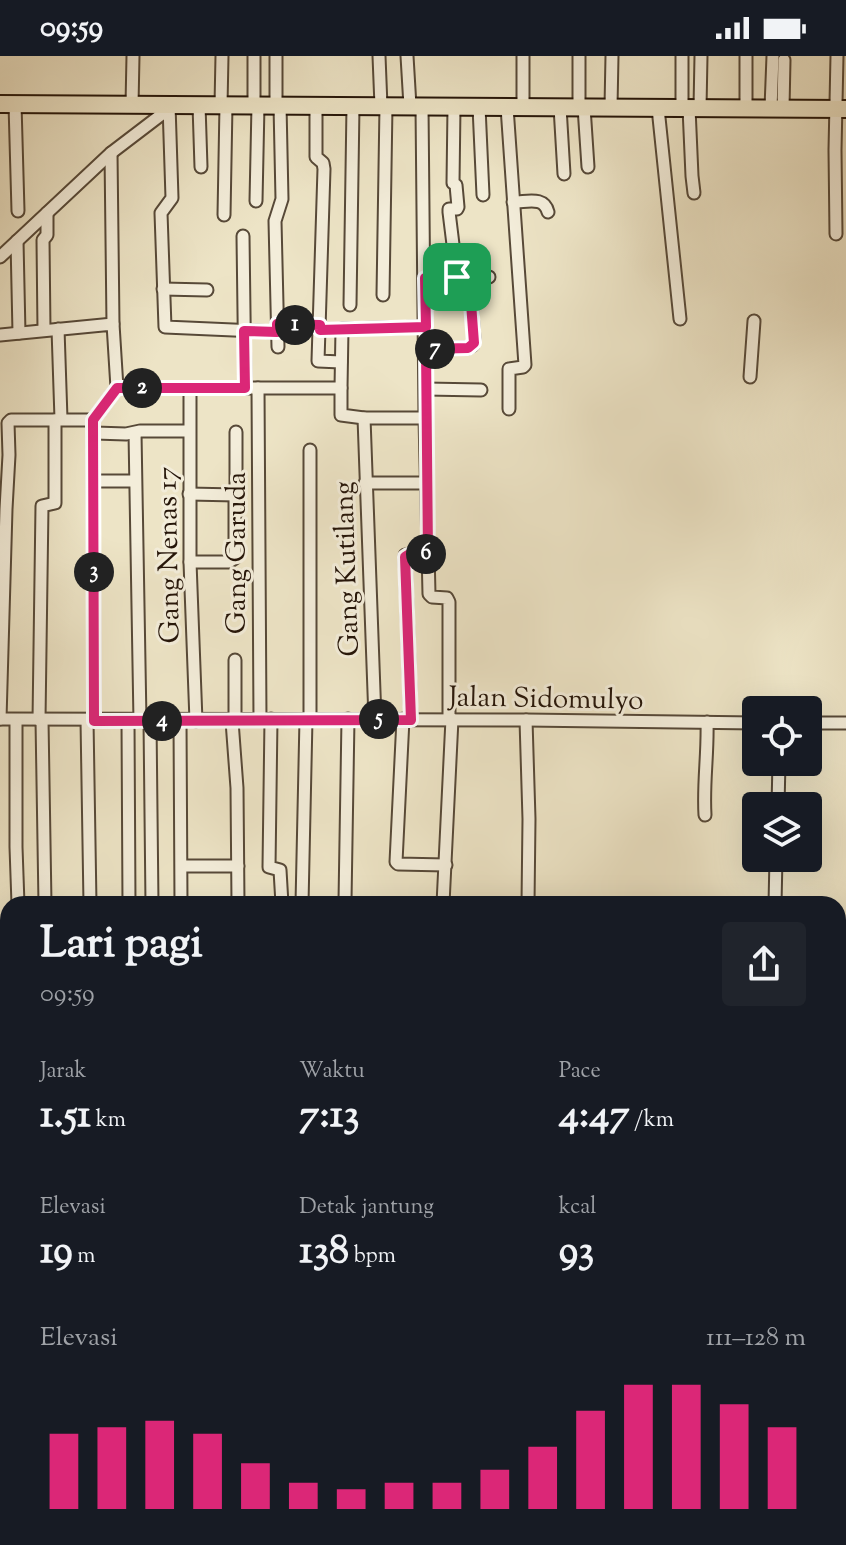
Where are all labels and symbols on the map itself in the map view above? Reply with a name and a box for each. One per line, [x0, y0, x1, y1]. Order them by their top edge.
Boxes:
pin [423, 243, 491, 311]
pin: 1 [275, 305, 315, 345]
pin: 7 [415, 329, 455, 369]
pin: 2 [122, 368, 162, 408]
street label: Gang Nenas 17 [148, 466, 192, 644]
street label: Gang Garuda [218, 472, 258, 634]
street label: Gang Kutilang [325, 481, 371, 657]
pin: 6 [406, 534, 446, 574]
pin: 3 [74, 552, 114, 592]
street label: Jalan Sidomulyo [446, 678, 644, 722]
pin: 5 [359, 699, 399, 739]
pin: 4 [142, 701, 182, 741]

